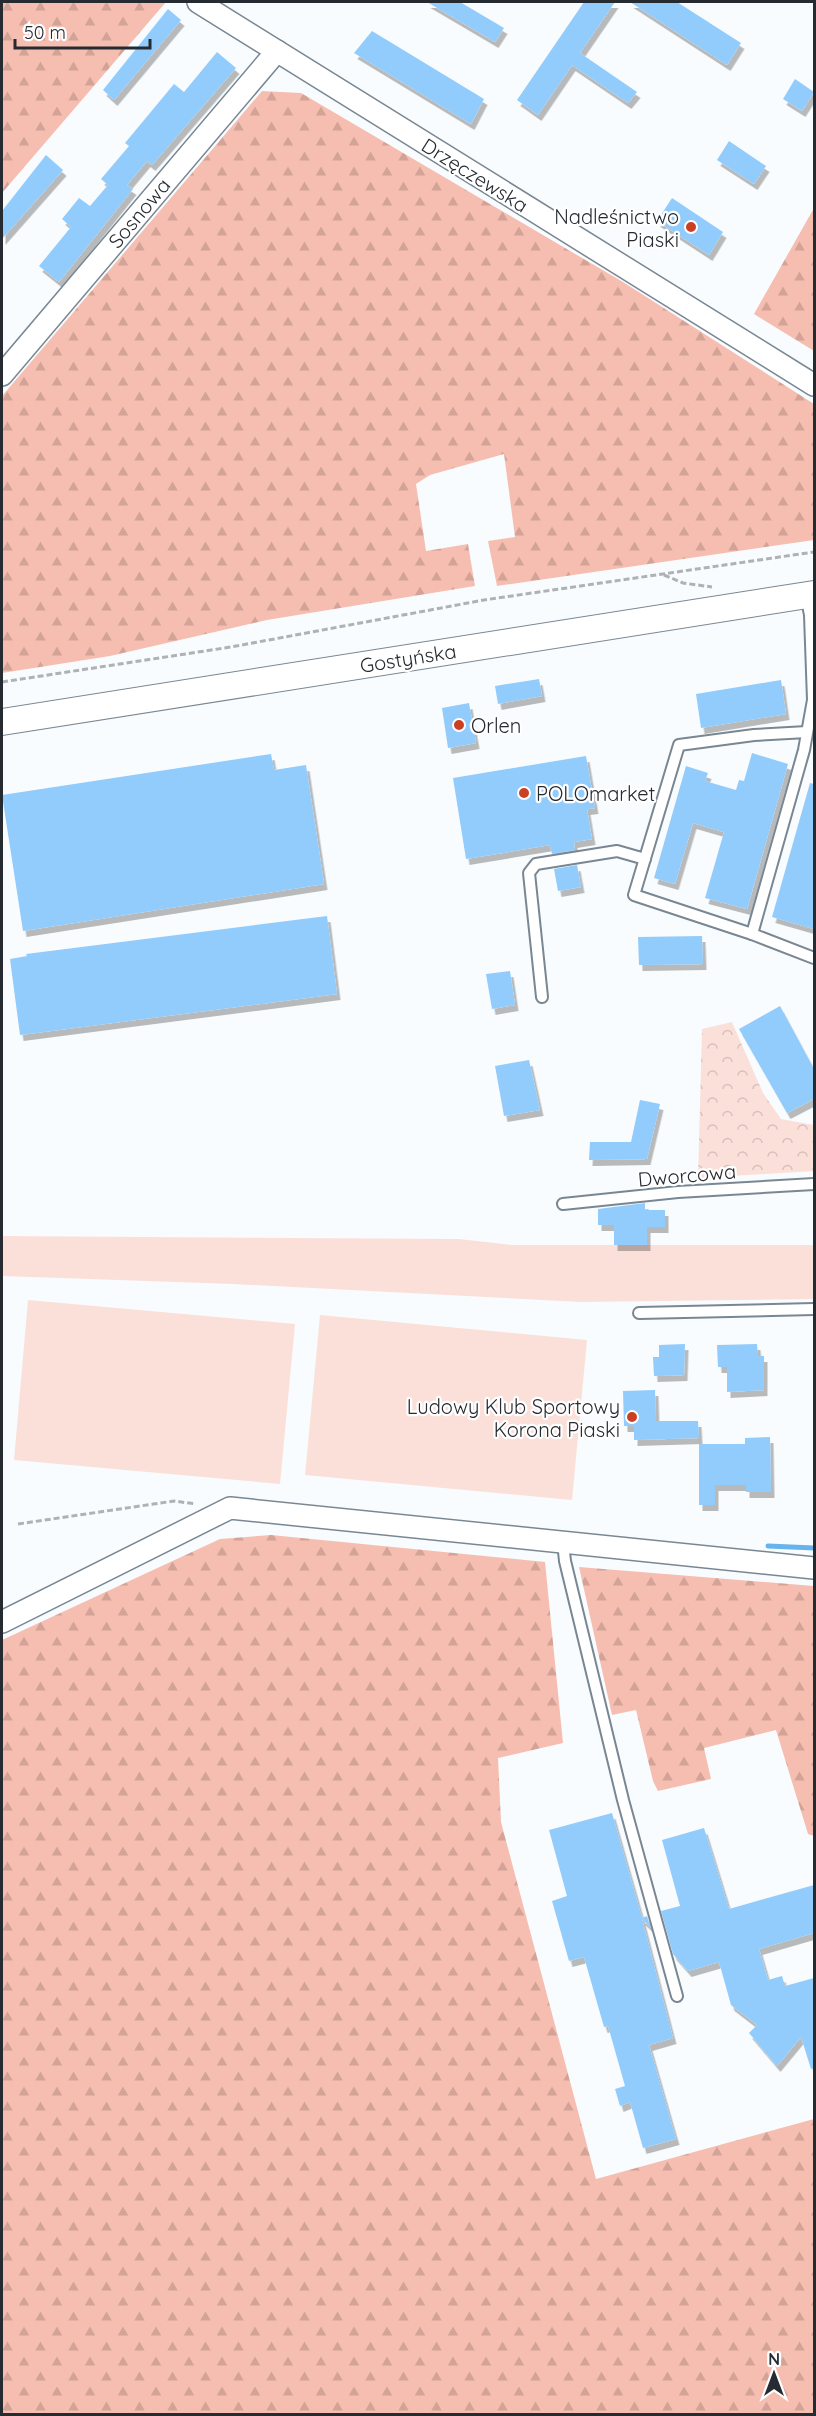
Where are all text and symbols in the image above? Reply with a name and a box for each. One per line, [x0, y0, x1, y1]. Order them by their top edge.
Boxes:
scale bar [15, 12, 150, 50]
text: 50 m [24, 21, 66, 44]
street label: Drzęczewska [417, 132, 533, 218]
street label: Sosnowa [103, 173, 175, 253]
place label: Nadleśnictwo Piaski [554, 204, 679, 252]
marker: Nadleśnictwo Piaski [684, 220, 698, 234]
street label: Gostyńska [358, 638, 458, 678]
place label: Orlen [471, 713, 521, 738]
marker: Orlen [452, 718, 466, 732]
place label: POLOmarket [536, 781, 656, 806]
marker: POLOmarket [517, 786, 531, 800]
street label: Dworcowa [637, 1158, 737, 1192]
place label: Ludowy Klub Sportowy Korona Piaski [407, 1394, 620, 1442]
marker: Ludowy Klub Sportowy Korona Piaski [625, 1410, 639, 1424]
north arrow [744, 2344, 804, 2404]
text: N [768, 2349, 780, 2369]

